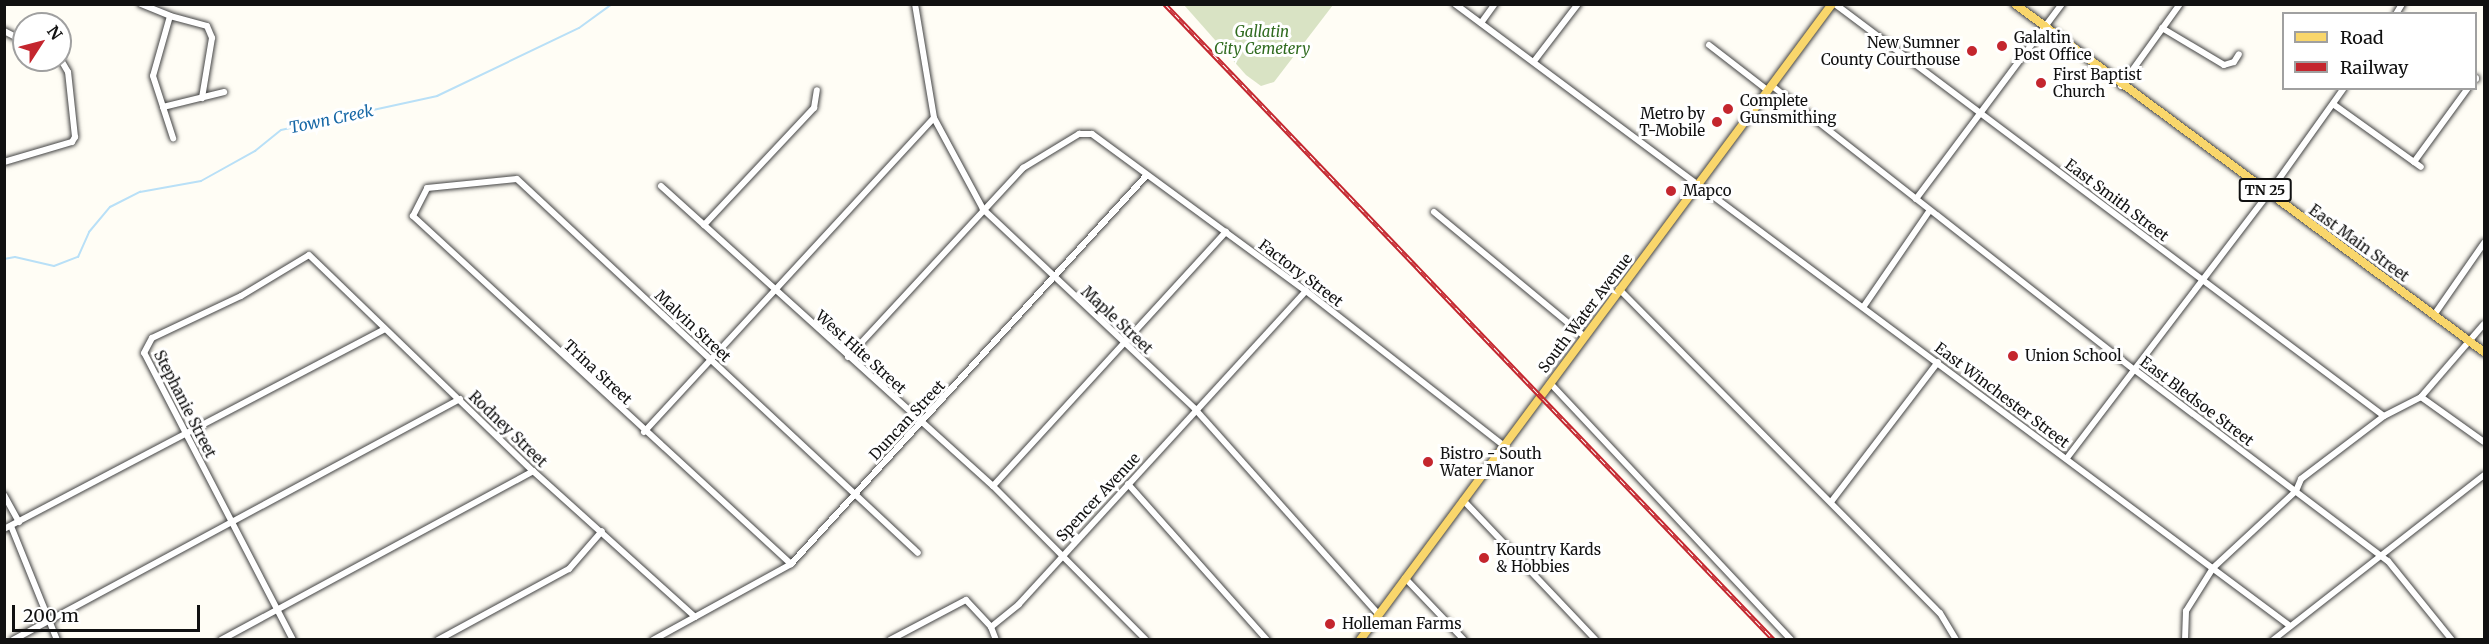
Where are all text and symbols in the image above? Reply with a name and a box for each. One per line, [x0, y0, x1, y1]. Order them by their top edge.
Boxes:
north arrow [12, 12, 72, 72]
legend [2282, 12, 2477, 90]
text: N [43, 22, 67, 44]
park label: Gallatin City Cemetery [1214, 22, 1310, 57]
text: Road [2340, 26, 2384, 49]
place label: Galaltin Post Office [2014, 28, 2092, 63]
place label: New Sumner County Courthouse [1821, 33, 1960, 68]
marker: Galaltin Post Office [1995, 39, 2009, 53]
marker: New Sumner County Courthouse [1965, 44, 1979, 58]
text: Railway [2340, 56, 2408, 79]
place label: First Baptist Church [2053, 65, 2142, 100]
marker: First Baptist Church [2034, 76, 2048, 90]
place label: Complete Gunsmithing [1740, 91, 1836, 126]
water label: Town Creek [287, 101, 375, 137]
marker: Complete Gunsmithing [1721, 102, 1735, 116]
place label: Metro by T-Mobile [1639, 104, 1705, 139]
marker: Metro by T-Mobile [1710, 115, 1724, 129]
street label: East Smith Street [2062, 155, 2172, 245]
road number: TN 25 [2238, 179, 2292, 201]
place label: Mapco [1683, 182, 1732, 200]
marker: Mapco [1664, 184, 1678, 198]
street label: East Main Street [2306, 201, 2412, 285]
street label: Factory Street [1255, 236, 1347, 310]
street label: South Water Avenue [1534, 250, 1636, 376]
street label: Maple Street [1078, 282, 1156, 358]
street label: Malvin Street [651, 286, 735, 366]
street label: West Hite Street [812, 307, 910, 397]
street label: Trina Street [560, 336, 636, 408]
street label: East Winchester Street [1931, 339, 2073, 451]
street label: Stephanie Street [150, 347, 220, 461]
place label: Union School [2025, 347, 2122, 365]
marker: Union School [2006, 349, 2020, 363]
street label: East Bledsoe Street [2137, 352, 2257, 450]
street label: Duncan Street [865, 376, 949, 464]
street label: Rodney Street [465, 387, 551, 471]
place label: Bistro - South Water Manor [1440, 444, 1542, 479]
street label: Spencer Avenue [1052, 449, 1144, 545]
marker: Bistro - South Water Manor [1421, 455, 1435, 469]
place label: Kountry Kards & Hobbies [1496, 540, 1601, 575]
marker: Kountry Kards & Hobbies [1477, 551, 1491, 565]
scale bar [15, 593, 202, 631]
text: 200 m [23, 604, 79, 627]
place label: Holleman Farms [1342, 615, 1462, 633]
marker: Holleman Farms [1323, 617, 1337, 631]

